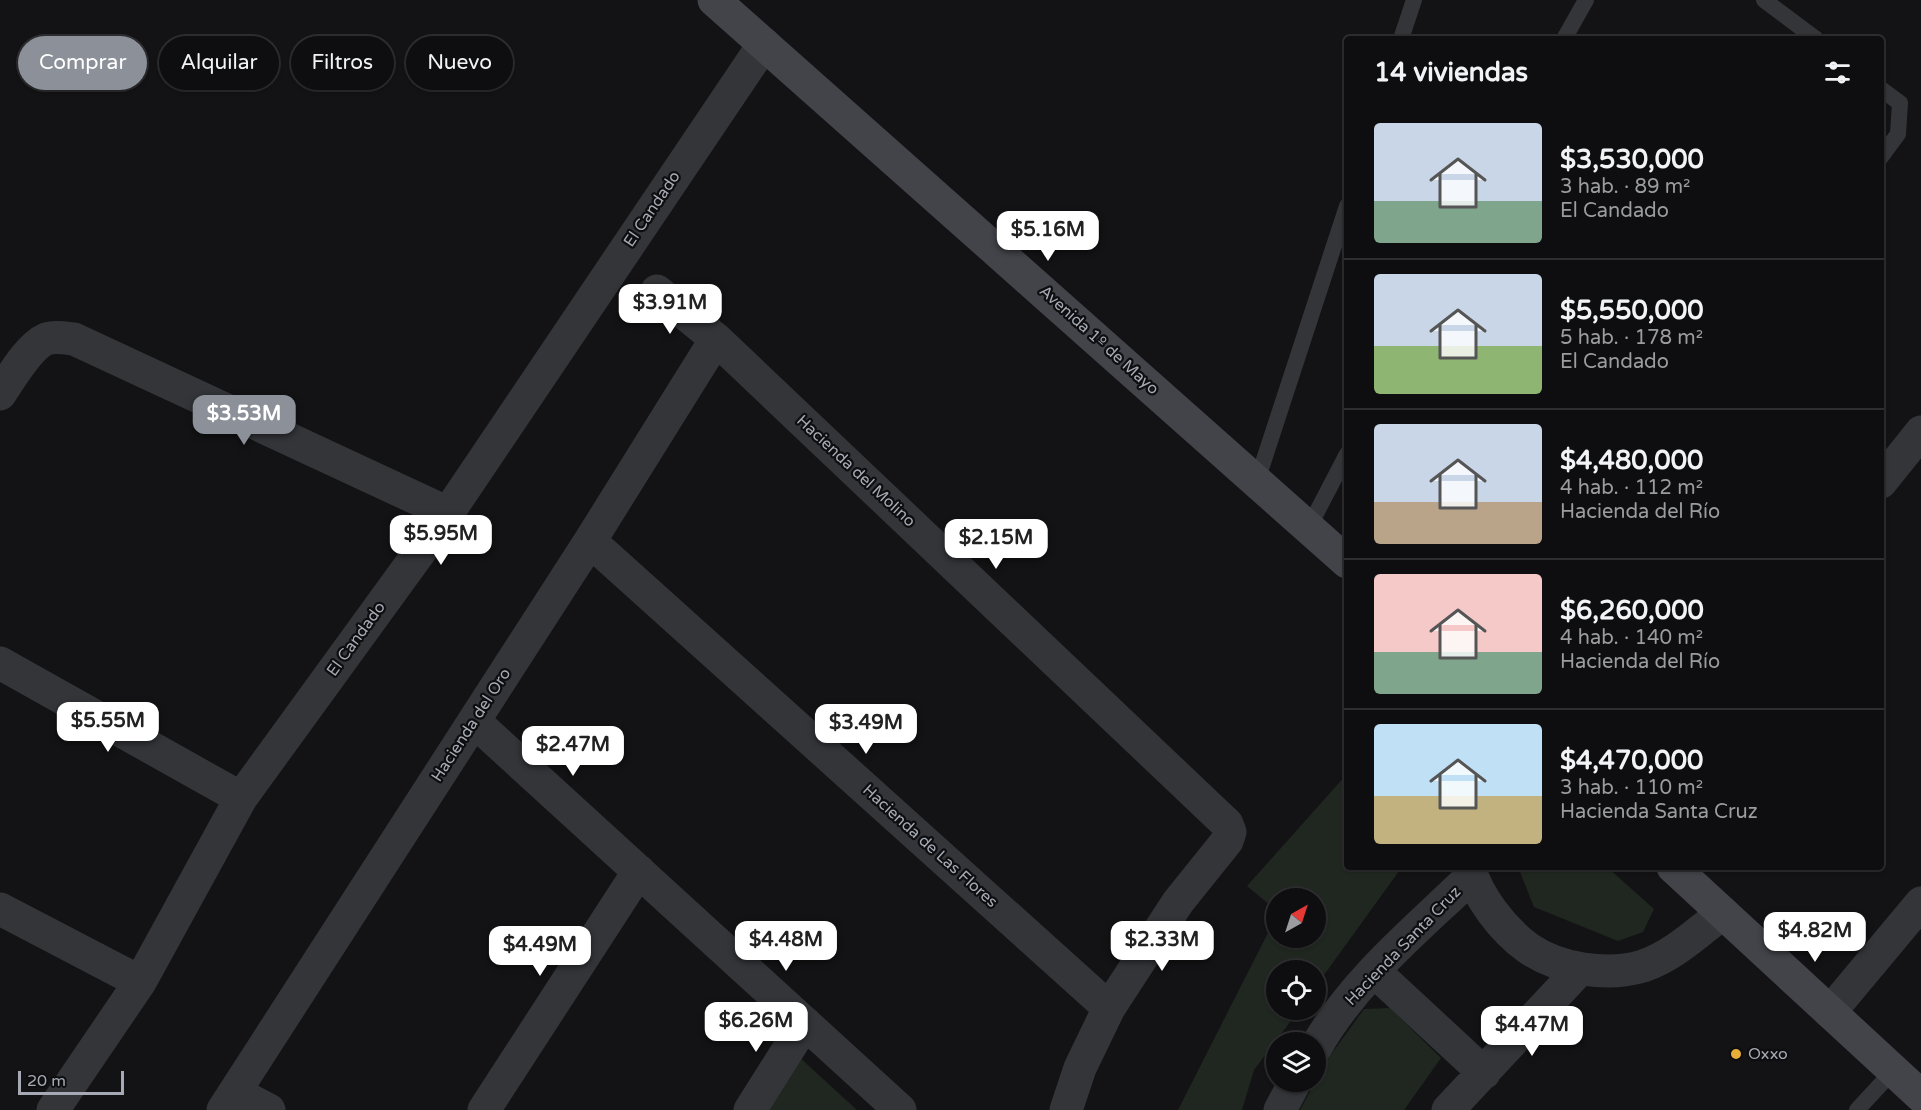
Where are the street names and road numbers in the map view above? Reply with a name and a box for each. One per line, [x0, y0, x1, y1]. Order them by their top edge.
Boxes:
street label: El Candado [619, 167, 685, 251]
street label: Avenida 1º de Mayo [1035, 281, 1163, 399]
street label: Hacienda del Molino [792, 411, 920, 531]
street label: El Candado [322, 598, 390, 680]
street label: Hacienda del Oro [427, 664, 515, 786]
street label: Hacienda de Las Flores [858, 780, 1002, 912]
street label: Hacienda Santa Cruz [1341, 882, 1465, 1010]

